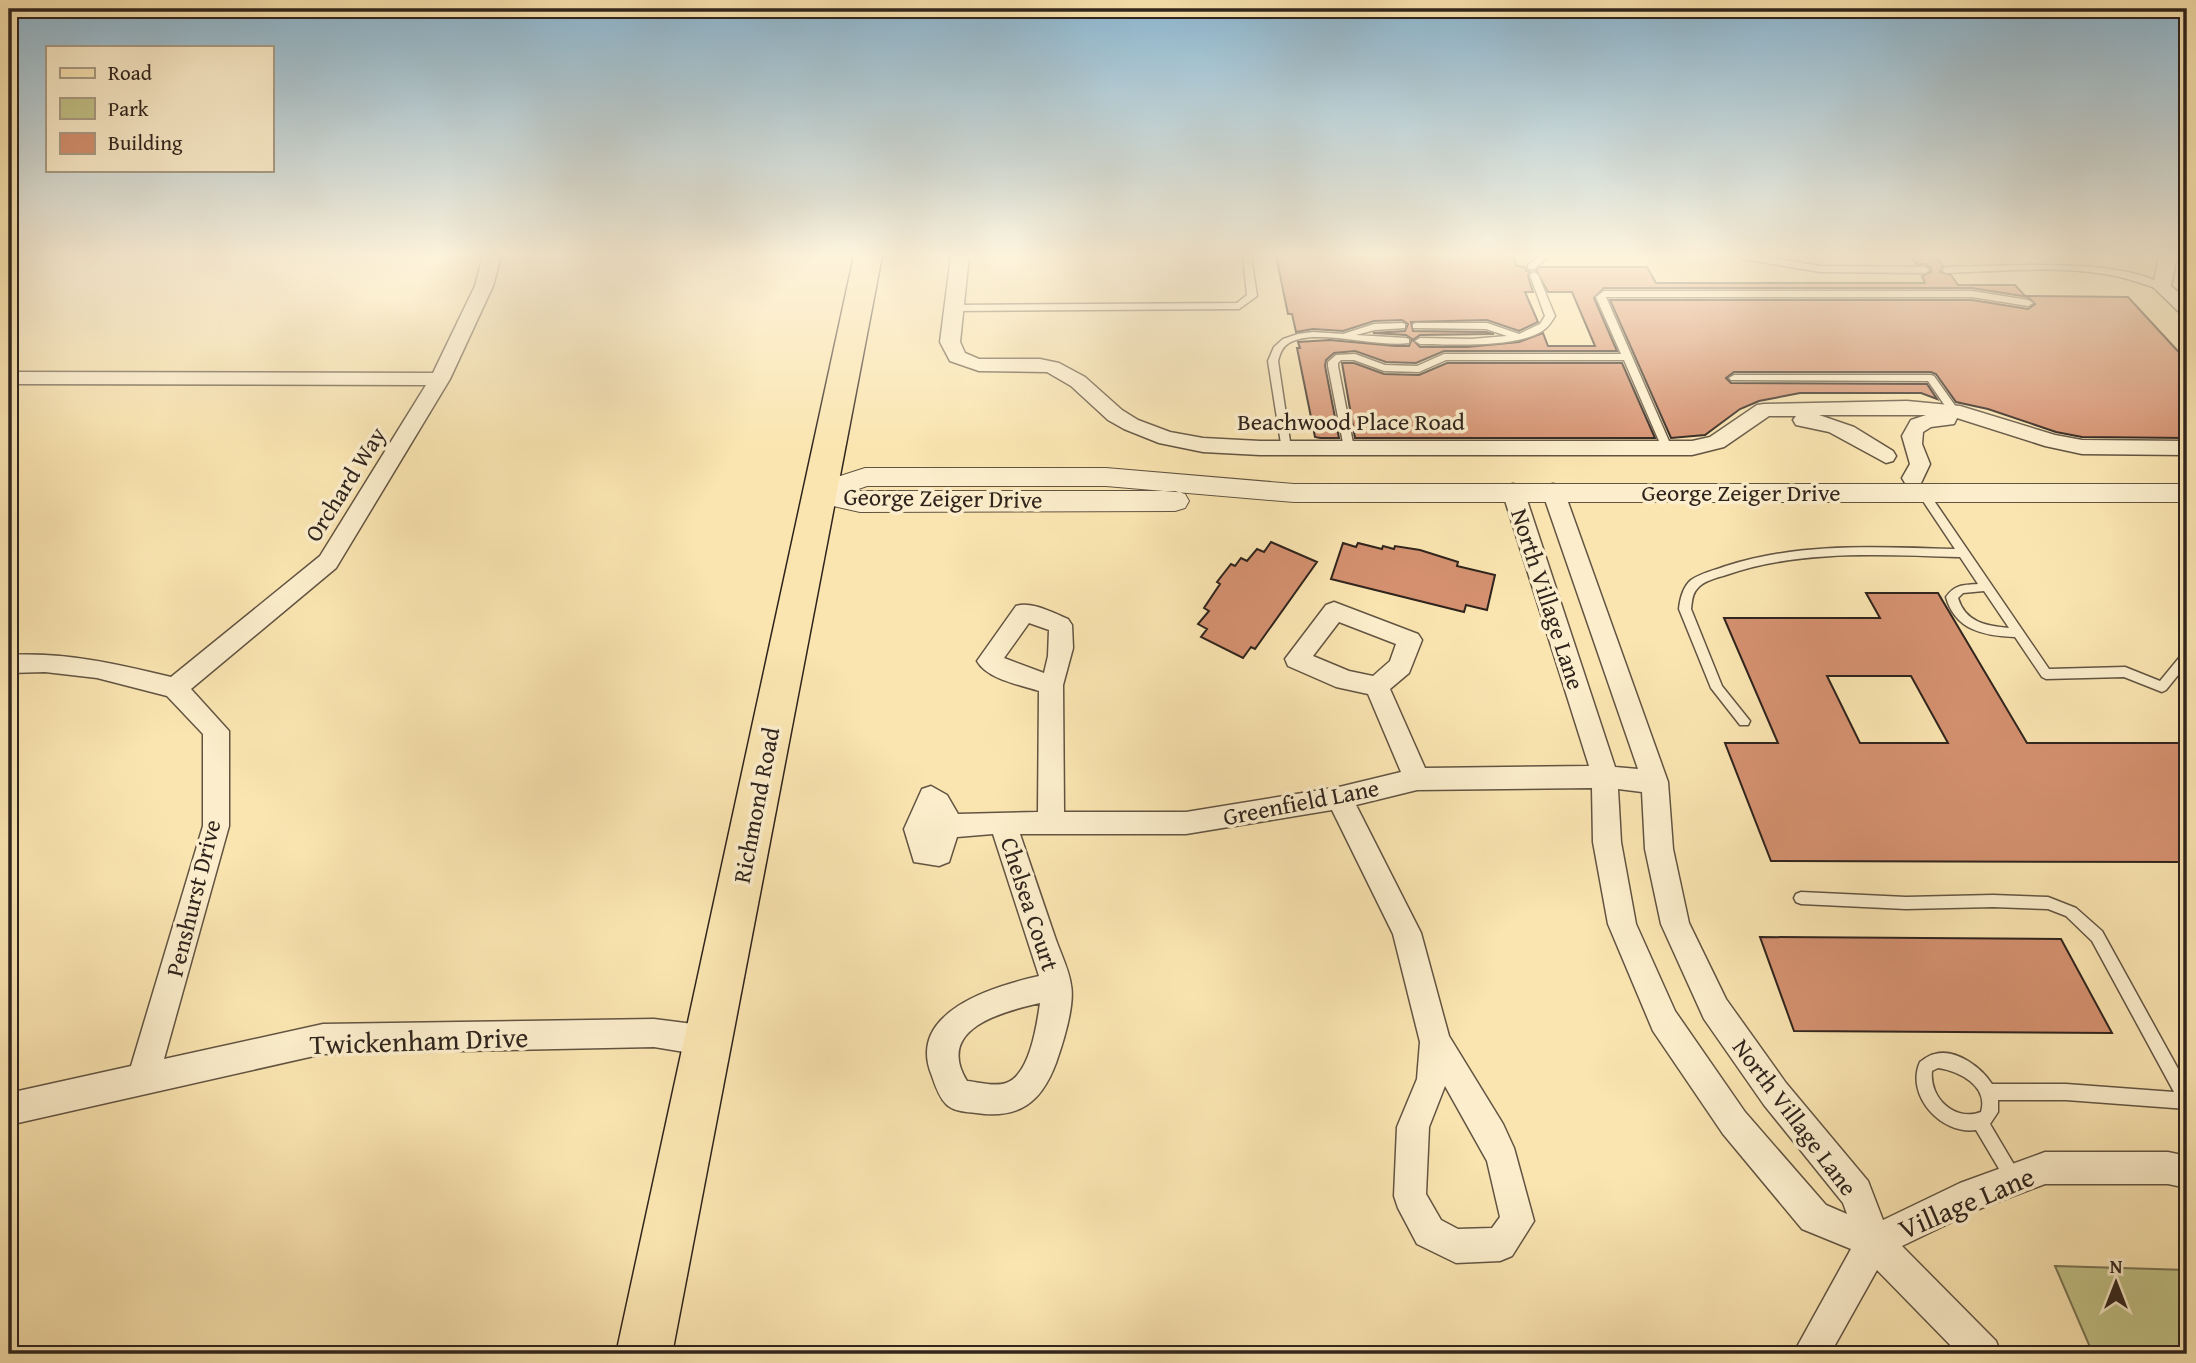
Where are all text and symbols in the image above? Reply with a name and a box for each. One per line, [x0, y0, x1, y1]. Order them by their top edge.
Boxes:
legend [46, 46, 273, 172]
text: Road [108, 57, 153, 88]
text: Park [108, 93, 149, 124]
text: Building [108, 127, 183, 158]
street label: Beachwood Place Road [1237, 404, 1465, 439]
street label: Orchard Way [296, 420, 394, 548]
street label: George Zeiger Drive [1642, 475, 1840, 510]
street label: George Zeiger Drive [843, 479, 1043, 517]
street label: North Village Lane [1502, 504, 1594, 694]
street label: Richmond Road [724, 724, 788, 886]
street label: Greenfield Lane [1220, 770, 1382, 834]
street label: Penshurst Drive [157, 816, 229, 980]
street label: Chelsea Court [992, 833, 1068, 976]
street label: Twickenham Drive [309, 1016, 529, 1064]
street label: North Village Lane [1724, 1031, 1866, 1203]
street label: Village Lane [1892, 1155, 2040, 1249]
north arrow [2080, 1248, 2150, 1318]
text: N [2110, 1252, 2123, 1280]

